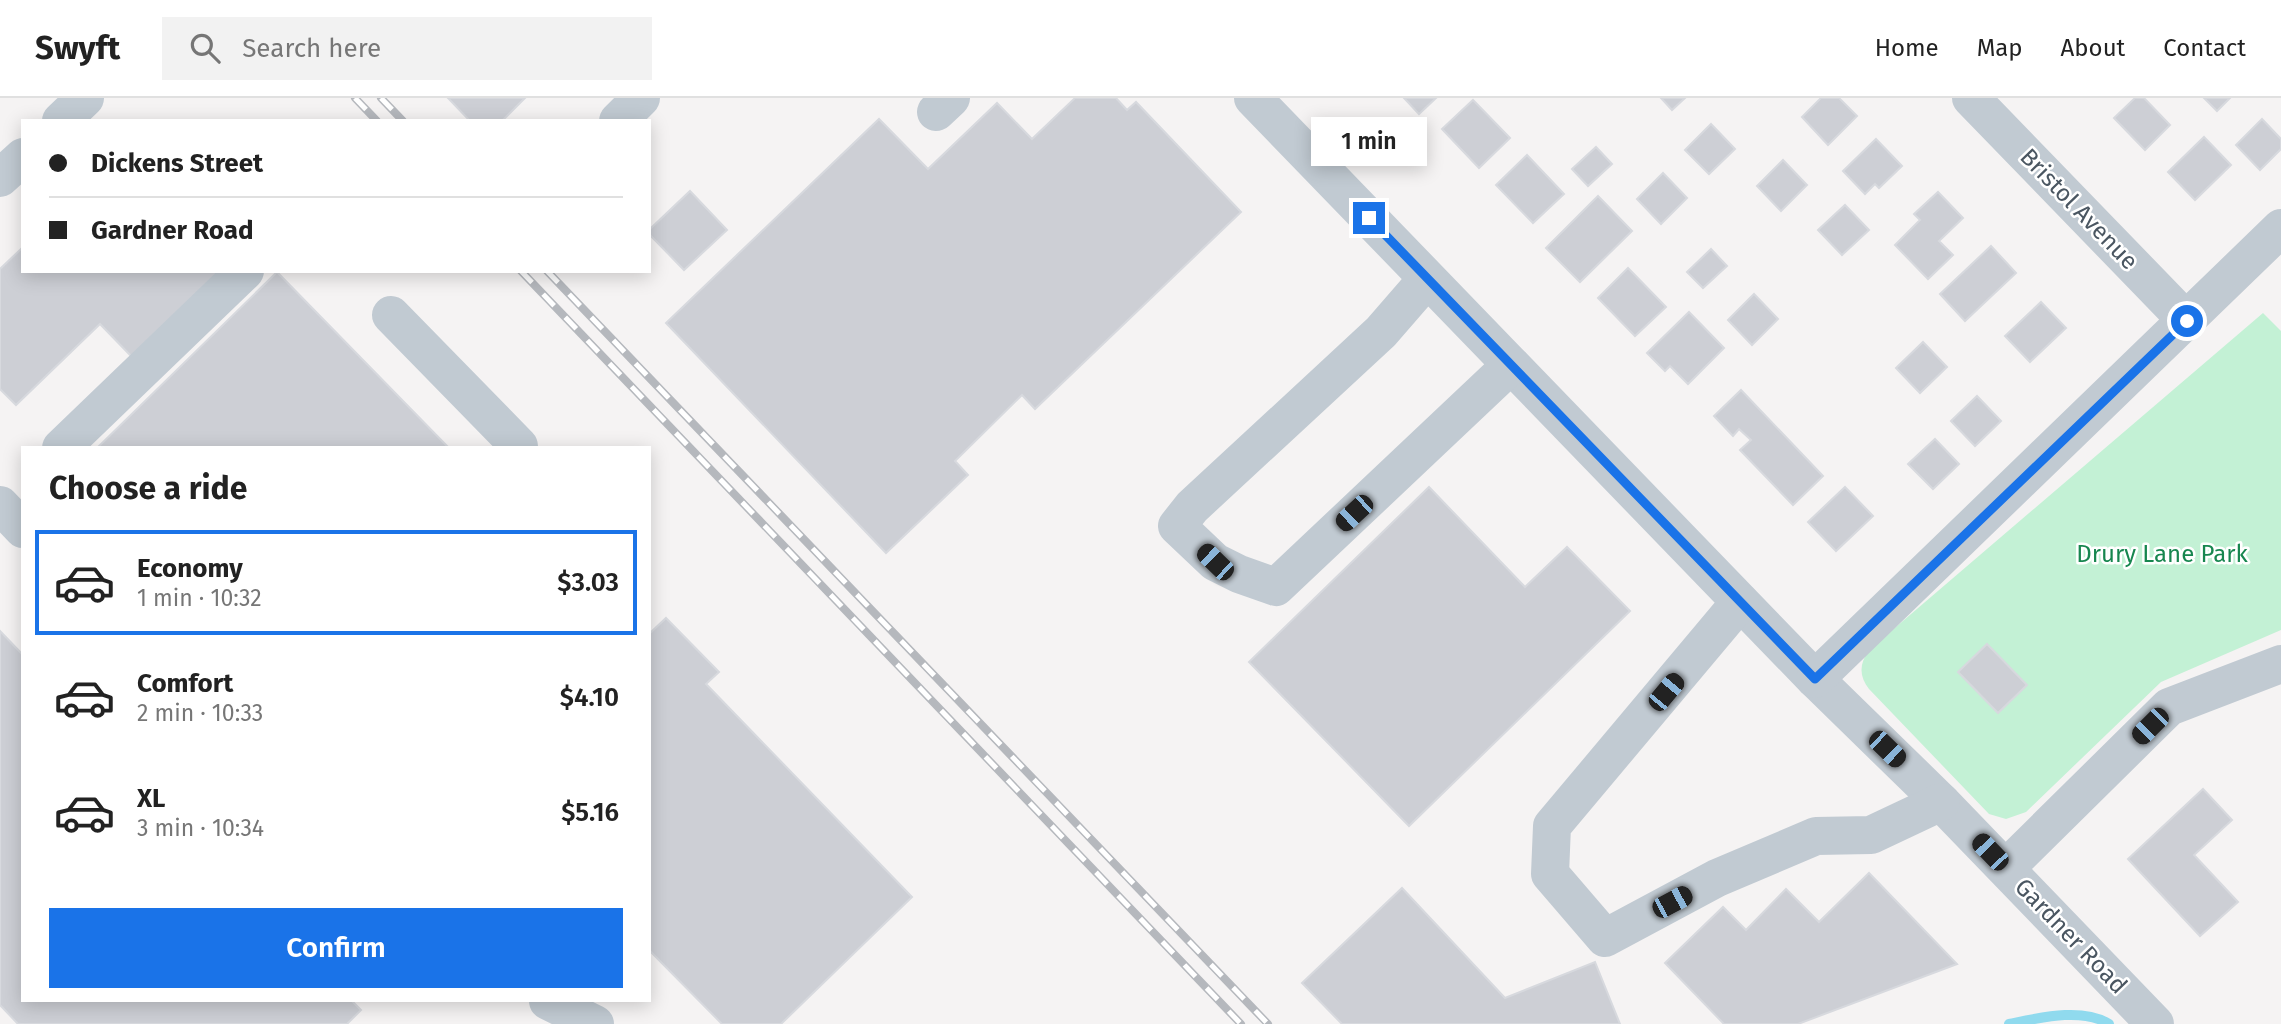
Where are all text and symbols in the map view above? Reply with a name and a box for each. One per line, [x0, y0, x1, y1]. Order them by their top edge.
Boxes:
search box [162, 17, 652, 80]
text: Swyft [35, 28, 120, 68]
icon: search [186, 29, 224, 67]
text: Search here [242, 33, 381, 64]
text: Home [1875, 34, 1939, 62]
text: Map [1977, 34, 2023, 62]
text: About [2061, 34, 2125, 62]
text: Contact [2163, 34, 2246, 62]
callout: 1 min [1311, 116, 1427, 166]
text: 1 min [1341, 127, 1397, 155]
street label: Bristol Avenue [2014, 143, 2144, 275]
text: Dickens Street [91, 148, 263, 179]
route end [1353, 202, 1385, 234]
text: Gardner Road [91, 215, 254, 246]
route start [2171, 305, 2203, 337]
text: Choose a ride [49, 469, 247, 507]
car [1332, 491, 1377, 535]
car [1193, 540, 1238, 584]
park label: Drury Lane Park [2076, 540, 2249, 568]
icon: car [53, 551, 116, 614]
text: Economy [137, 553, 243, 584]
text: $3.03 [557, 567, 619, 598]
text: 1 min · 10:32 [137, 584, 262, 612]
icon: car [53, 666, 116, 729]
text: Comfort [137, 668, 233, 699]
car [1645, 669, 1688, 715]
text: $4.10 [560, 682, 619, 713]
text: 2 min · 10:33 [137, 699, 263, 727]
car [2128, 704, 2173, 748]
car [1865, 727, 1910, 771]
icon: car [53, 781, 116, 844]
text: XL [137, 783, 165, 814]
text: $5.16 [561, 797, 619, 828]
text: 3 min · 10:34 [137, 814, 264, 842]
car [1968, 830, 2013, 874]
street label: Gardner Road [2009, 873, 2133, 999]
car [1649, 883, 1696, 921]
button: Confirm [49, 908, 623, 988]

